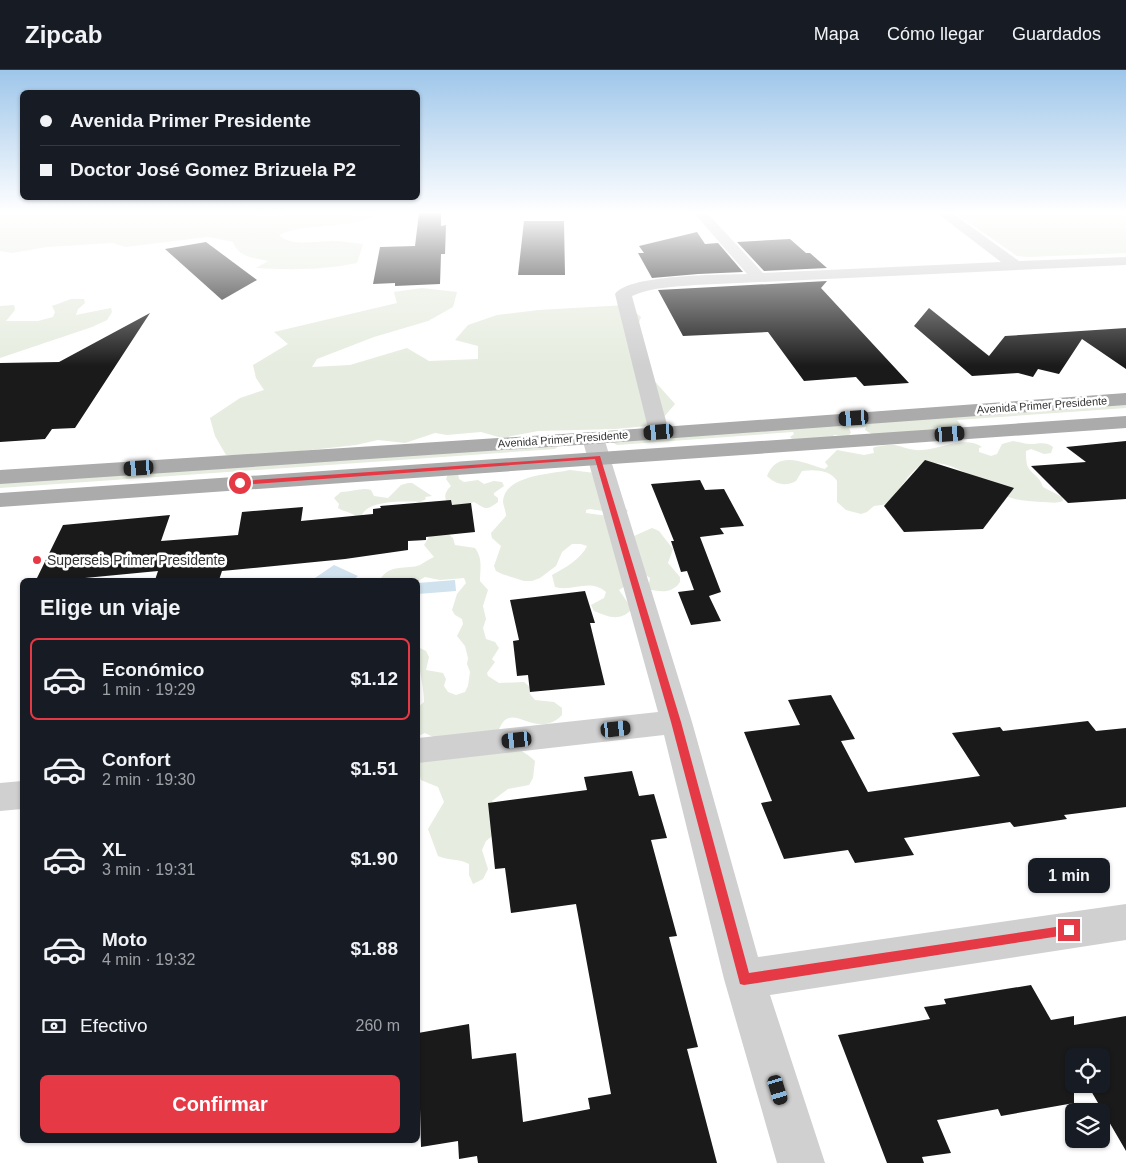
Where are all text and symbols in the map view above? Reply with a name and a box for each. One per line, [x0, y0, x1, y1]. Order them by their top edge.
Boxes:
text: Zipcab [25, 21, 102, 48]
text: Mapa [814, 24, 859, 44]
text: Cómo llegar [887, 24, 984, 44]
text: Guardados [1012, 24, 1101, 44]
text: Avenida Primer Presidente [70, 110, 311, 131]
text: Doctor José Gomez Brizuela P2 [70, 159, 356, 180]
street label: Avenida Primer Presidente [976, 394, 1108, 416]
car [838, 409, 869, 427]
car [643, 423, 674, 441]
car [934, 425, 965, 443]
street label: Avenida Primer Presidente [497, 428, 629, 450]
car [123, 459, 154, 477]
route start [229, 472, 251, 494]
place label: Superseis Primer Presidente [47, 552, 225, 568]
marker: Superseis Primer Presidente [31, 554, 43, 566]
text: Elige un viaje [40, 595, 181, 620]
icon: car [42, 657, 87, 702]
text: Económico [102, 659, 204, 680]
text: $1.12 [350, 668, 398, 689]
text: 1 min · 19:29 [102, 681, 195, 698]
car [600, 720, 631, 738]
car [501, 731, 532, 749]
icon: car [42, 747, 87, 792]
text: Confort [102, 749, 171, 770]
text: $1.51 [350, 758, 398, 779]
text: 2 min · 19:30 [102, 771, 195, 788]
icon: car [42, 837, 87, 882]
text: XL [102, 839, 126, 860]
text: $1.90 [350, 848, 398, 869]
callout: 1 min [1028, 858, 1110, 892]
text: 3 min · 19:31 [102, 861, 195, 878]
text: 1 min [1048, 867, 1090, 884]
route end [1058, 919, 1080, 941]
icon: car [42, 927, 87, 972]
text: Moto [102, 929, 147, 950]
text: $1.88 [350, 938, 398, 959]
text: 4 min · 19:32 [102, 951, 195, 968]
icon: cash [40, 1012, 68, 1040]
text: Efectivo [80, 1015, 148, 1036]
text: 260 m [356, 1017, 400, 1034]
map controls [1065, 1048, 1110, 1148]
button: locate [1065, 1048, 1110, 1093]
car [766, 1073, 789, 1107]
button: Confirmar [40, 1075, 400, 1133]
button: layers [1065, 1103, 1110, 1148]

